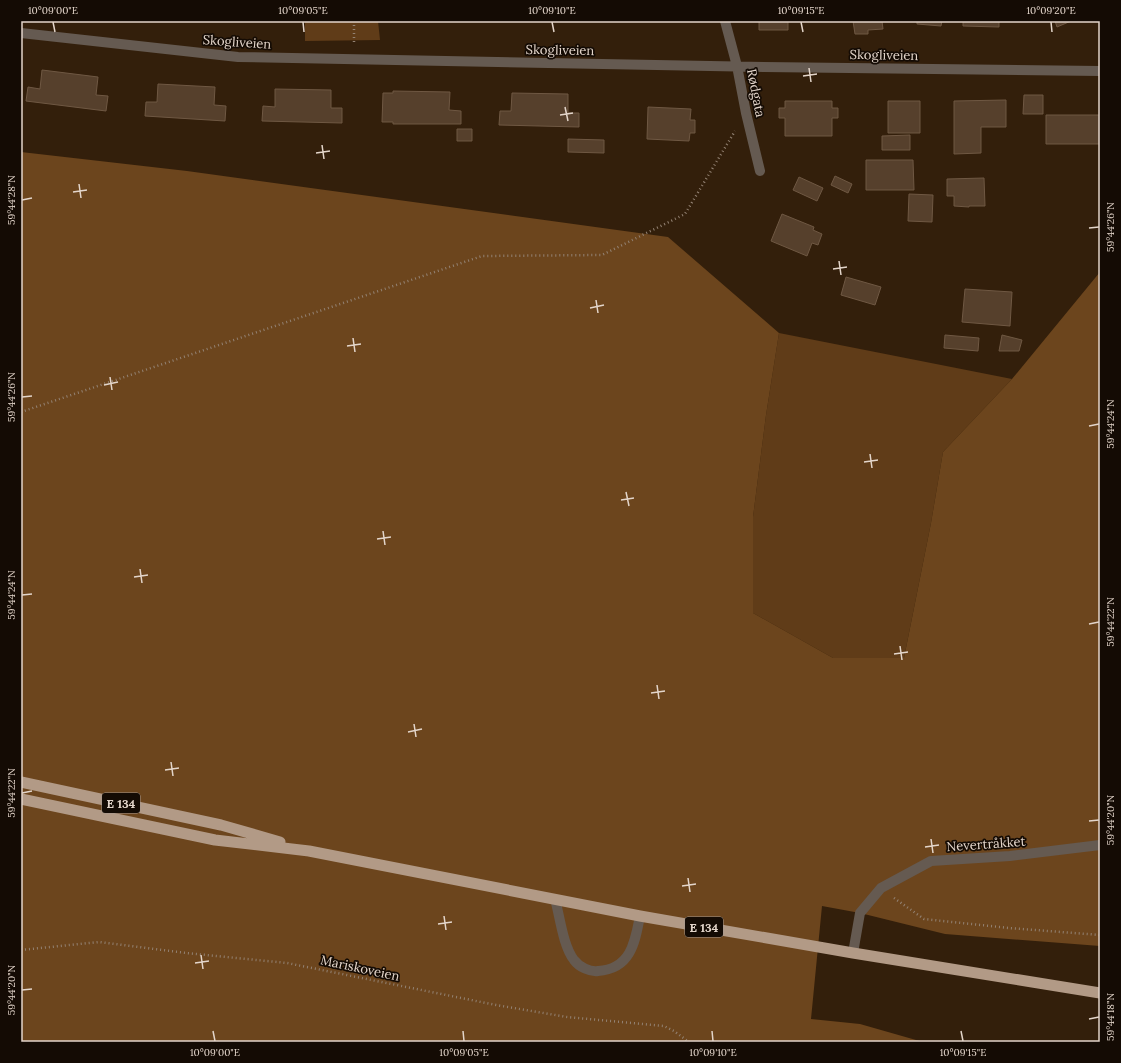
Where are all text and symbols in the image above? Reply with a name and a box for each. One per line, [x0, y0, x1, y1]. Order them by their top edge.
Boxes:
text: 10°09'00"E [28, 4, 78, 17]
text: 10°09'05"E [278, 4, 328, 17]
text: 10°09'10"E [528, 4, 576, 17]
text: 10°09'15"E [778, 4, 824, 17]
text: 10°09'20"E [1026, 4, 1076, 17]
street label: Skogliveien [202, 31, 272, 53]
street label: Skogliveien [526, 41, 595, 59]
street label: Skogliveien [850, 46, 919, 64]
street label: Rødgata [743, 67, 769, 119]
text: 59°44'28"N [5, 175, 18, 225]
text: 59°44'26"N [1104, 202, 1117, 252]
text: 59°44'26"N [5, 372, 18, 422]
text: 59°44'24"N [1104, 399, 1117, 449]
text: 59°44'24"N [5, 570, 18, 620]
text: 59°44'22"N [1104, 597, 1117, 647]
text: 59°44'22"N [5, 768, 18, 818]
road number: E 134 [102, 793, 140, 813]
text: 59°44'20"N [1104, 794, 1117, 845]
street label: Nevertråkket [946, 833, 1026, 855]
road number: E 134 [685, 917, 723, 937]
street label: Mariskoveien [319, 951, 401, 985]
text: 59°44'20"N [5, 964, 18, 1015]
text: 59°44'18"N [1104, 993, 1117, 1041]
text: 10°09'00"E [190, 1046, 240, 1059]
text: 10°09'05"E [439, 1046, 489, 1059]
text: 10°09'10"E [689, 1046, 737, 1059]
text: 10°09'15"E [940, 1046, 986, 1059]

